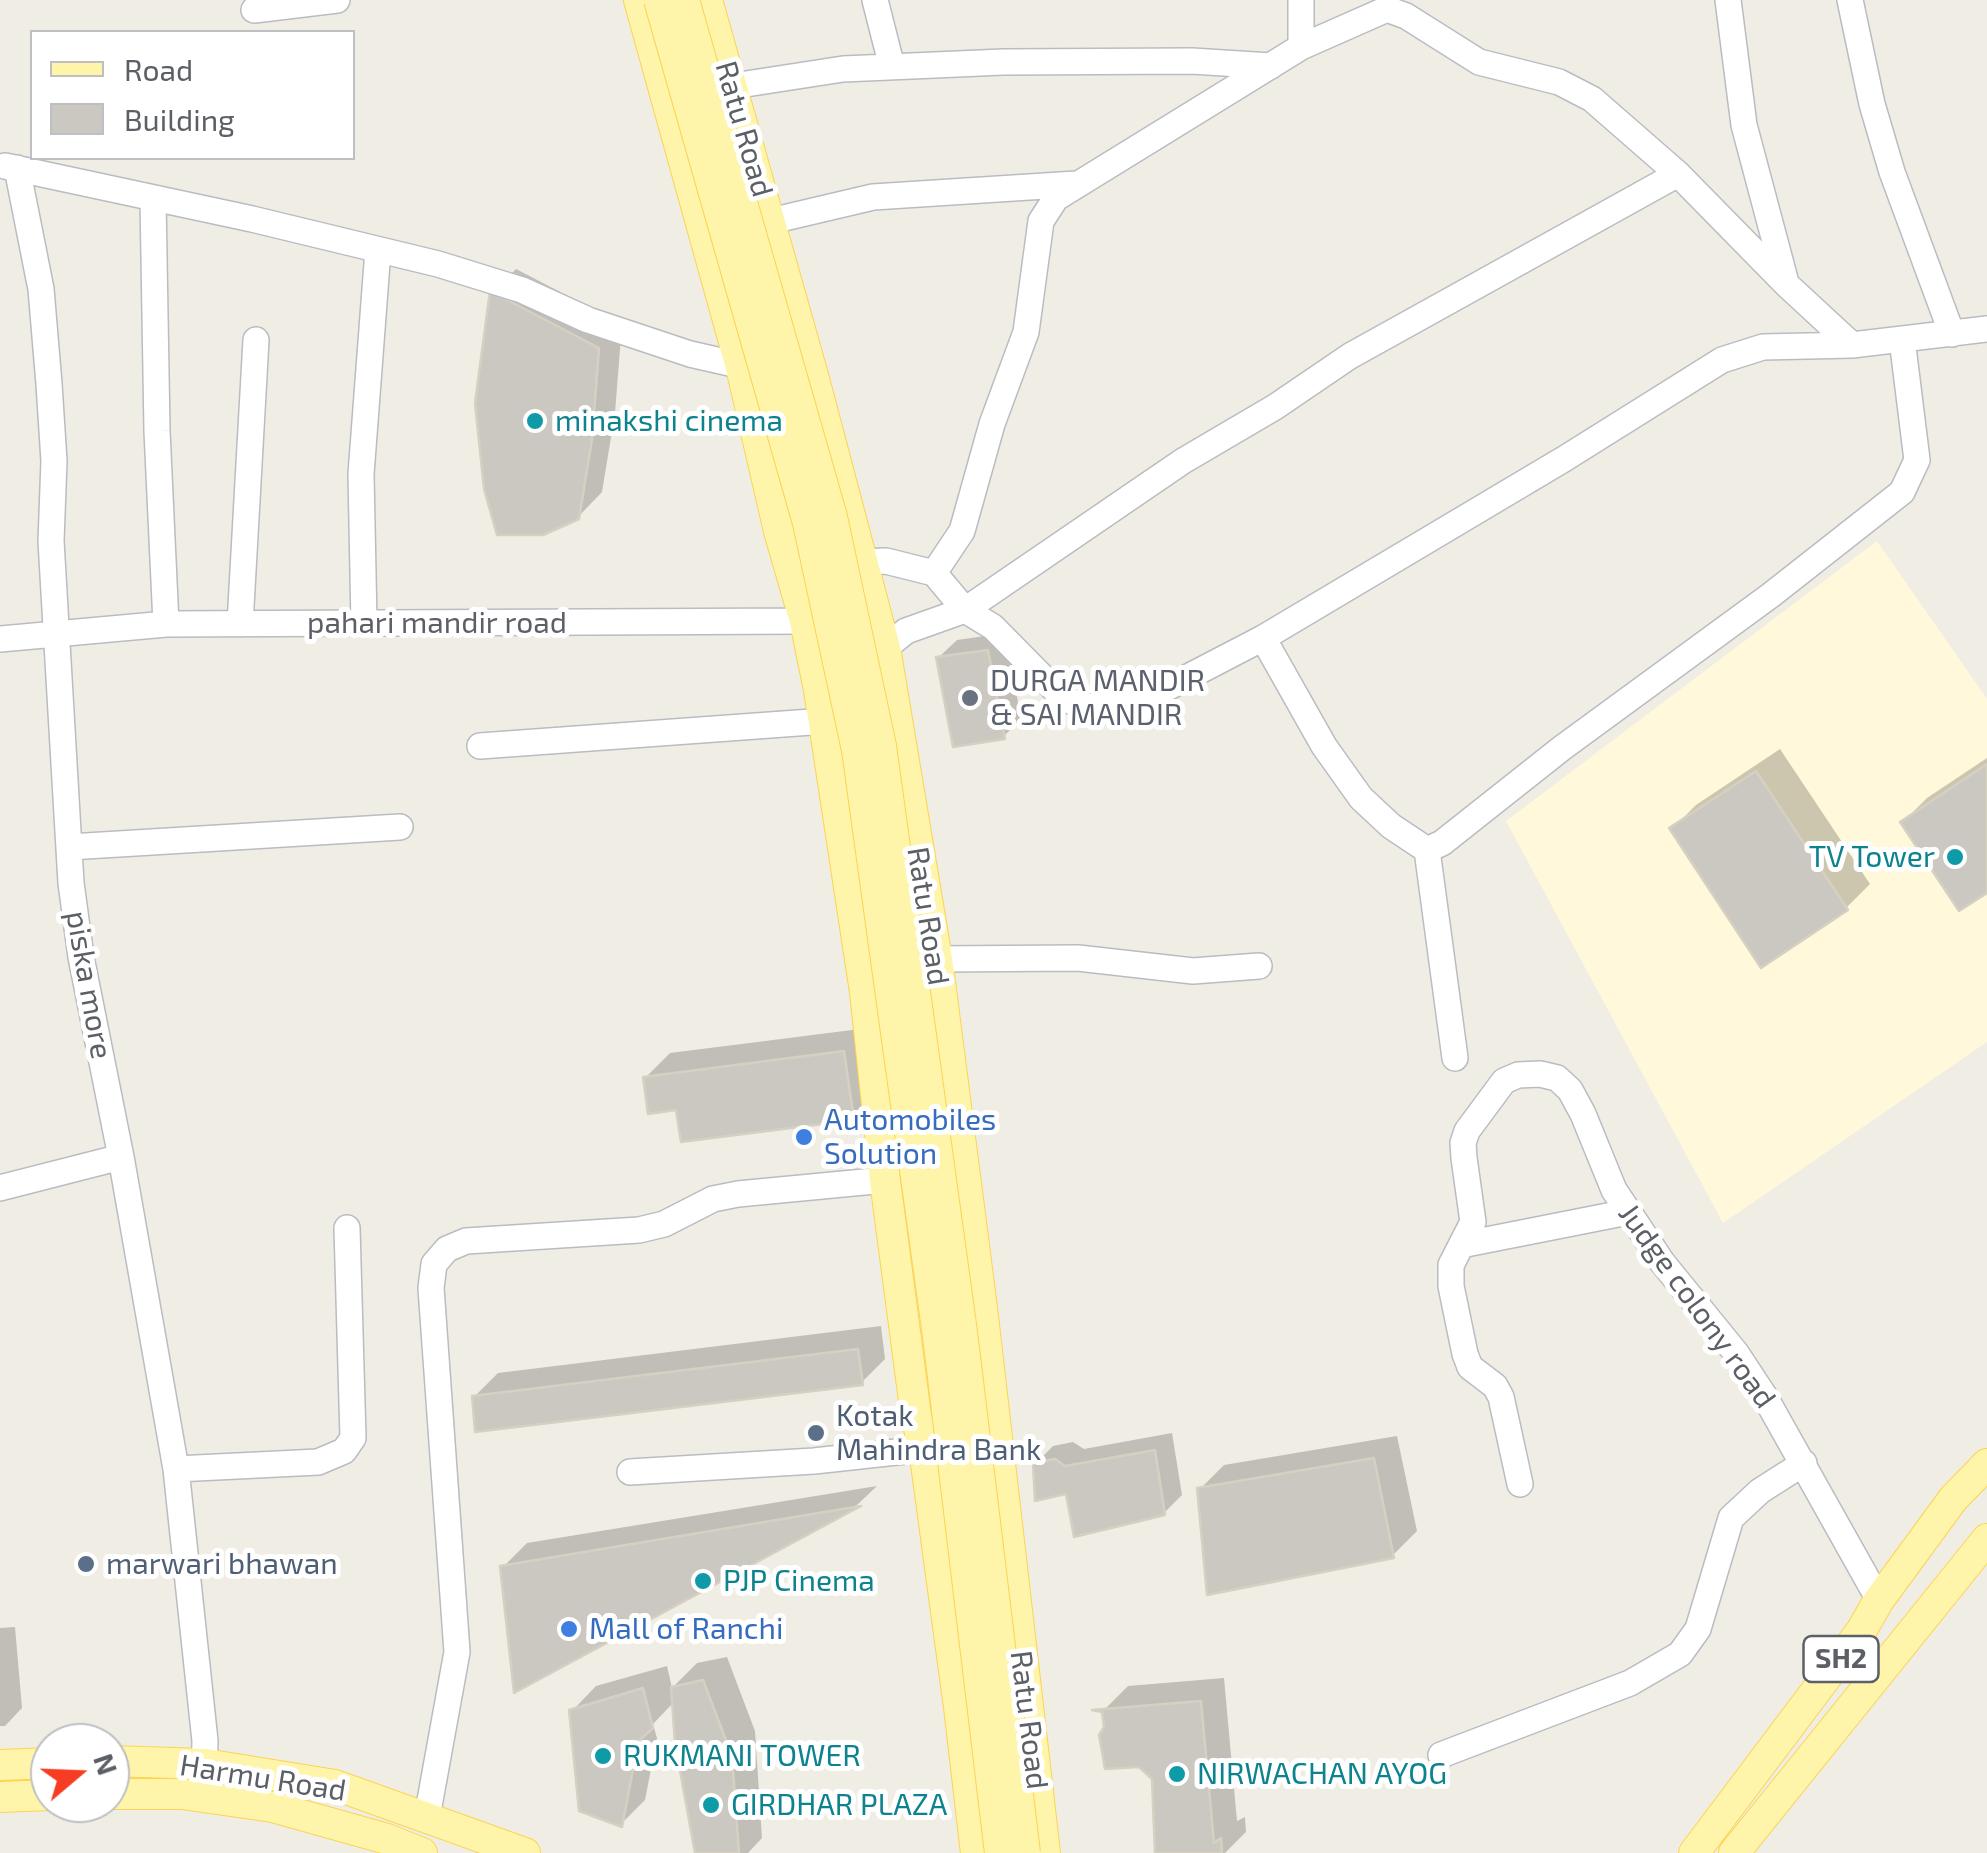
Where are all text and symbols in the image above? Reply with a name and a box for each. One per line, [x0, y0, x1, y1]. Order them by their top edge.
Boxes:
legend [30, 30, 355, 160]
text: Road [124, 51, 193, 87]
street label: Ratu Road [707, 57, 781, 201]
text: Building [124, 101, 235, 137]
place label: minakshi cinema [555, 403, 783, 439]
marker: minakshi cinema [524, 410, 546, 432]
street label: pahari mandir road [307, 605, 567, 641]
place label: DURGA MANDIR & SAI MANDIR [990, 663, 1205, 734]
marker: DURGA MANDIR & SAI MANDIR [959, 687, 981, 709]
place label: TV Tower [1809, 839, 1935, 875]
street label: Ratu Road [899, 844, 957, 988]
marker: TV Tower [1944, 846, 1966, 868]
street label: piska more [58, 908, 120, 1062]
place label: Automobiles Solution [824, 1102, 996, 1172]
marker: Automobiles Solution [793, 1126, 815, 1148]
street label: Judge colony road [1611, 1197, 1783, 1415]
place label: Kotak Mahindra Bank [836, 1398, 1041, 1468]
marker: Kotak Mahindra Bank [805, 1422, 827, 1444]
place label: marwari bhawan [106, 1546, 338, 1582]
marker: marwari bhawan [75, 1553, 97, 1575]
place label: PJP Cinema [723, 1563, 875, 1599]
marker: PJP Cinema [692, 1570, 714, 1592]
place label: Mall of Ranchi [589, 1611, 783, 1647]
marker: Mall of Ranchi [558, 1618, 580, 1640]
road number: SH2 [1804, 1636, 1878, 1682]
street label: Ratu Road [1003, 1649, 1055, 1791]
north arrow [30, 1723, 130, 1823]
place label: RUKMANI TOWER [623, 1738, 861, 1774]
marker: RUKMANI TOWER [592, 1745, 614, 1767]
street label: Harmu Road [177, 1747, 349, 1809]
text: N [87, 1749, 126, 1779]
place label: NIRWACHAN AYOG [1197, 1756, 1447, 1792]
marker: NIRWACHAN AYOG [1166, 1763, 1188, 1785]
place label: GIRDHAR PLAZA [731, 1787, 948, 1823]
marker: GIRDHAR PLAZA [700, 1794, 722, 1816]

